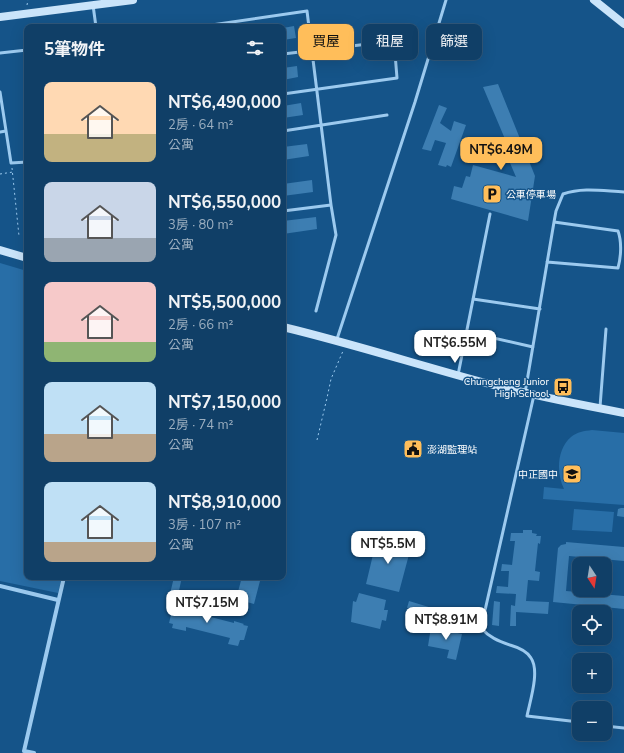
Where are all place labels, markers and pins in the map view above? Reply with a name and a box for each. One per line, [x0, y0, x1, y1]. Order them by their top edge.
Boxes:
pin: NT$6.49M [460, 137, 542, 171]
parking icon: 公車停車場 [481, 183, 503, 205]
place label: 公車停車場 [506, 188, 556, 202]
pin: NT$6.55M [414, 330, 496, 364]
place label: Chungcheng Junior High School [464, 375, 549, 401]
bus stop icon: Chungcheng Junior High School [552, 376, 574, 398]
public building icon: 澎湖監理站 [402, 438, 424, 460]
place label: 澎湖監理站 [427, 443, 477, 457]
school or university icon: 中正國中 [561, 463, 583, 485]
place label: 中正國中 [518, 468, 558, 482]
pin: NT$5.5M [351, 531, 425, 565]
pin: NT$7.15M [166, 590, 248, 624]
pin: NT$8.91M [405, 607, 487, 641]

